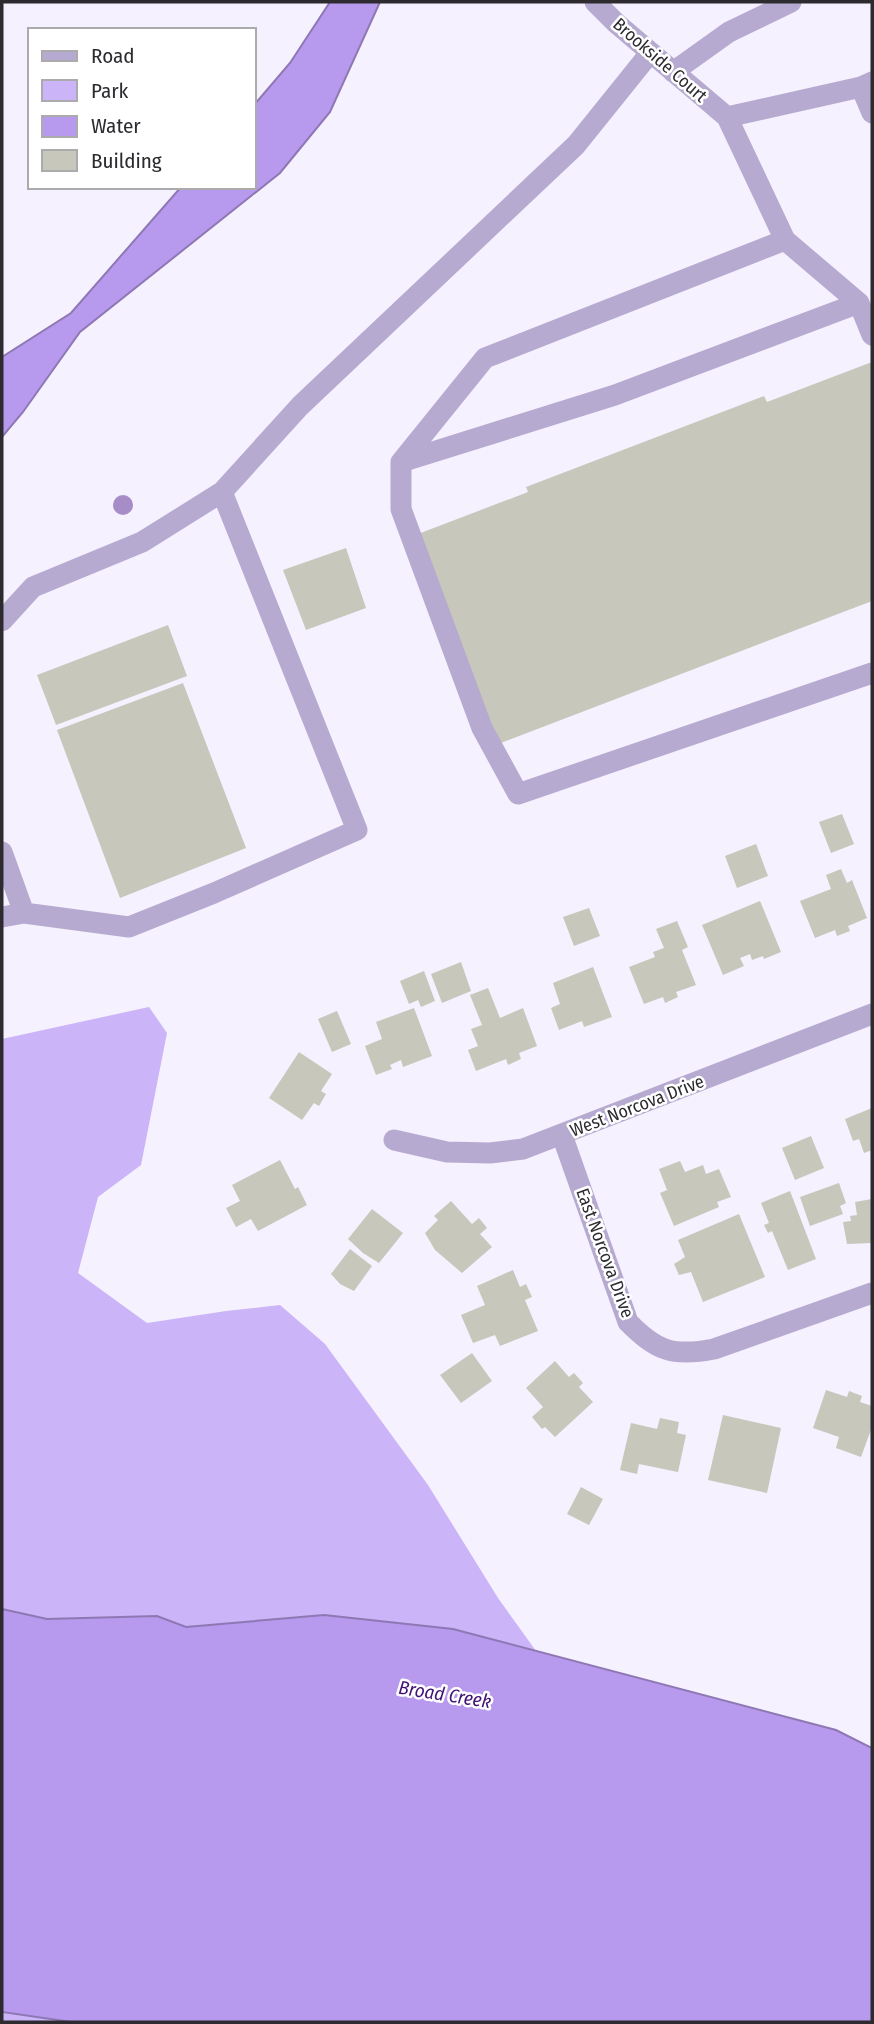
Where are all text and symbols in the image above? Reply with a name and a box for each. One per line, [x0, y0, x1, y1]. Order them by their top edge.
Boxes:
street label: Brookside Court [608, 13, 712, 107]
legend [28, 28, 256, 189]
text: Road [91, 43, 135, 69]
text: Park [91, 78, 129, 104]
text: Water [91, 113, 141, 139]
text: Building [91, 148, 162, 174]
street label: West Norcova Drive [567, 1070, 707, 1142]
street label: East Norcova Drive [571, 1185, 639, 1321]
water label: Broad Creek [397, 1676, 493, 1713]

